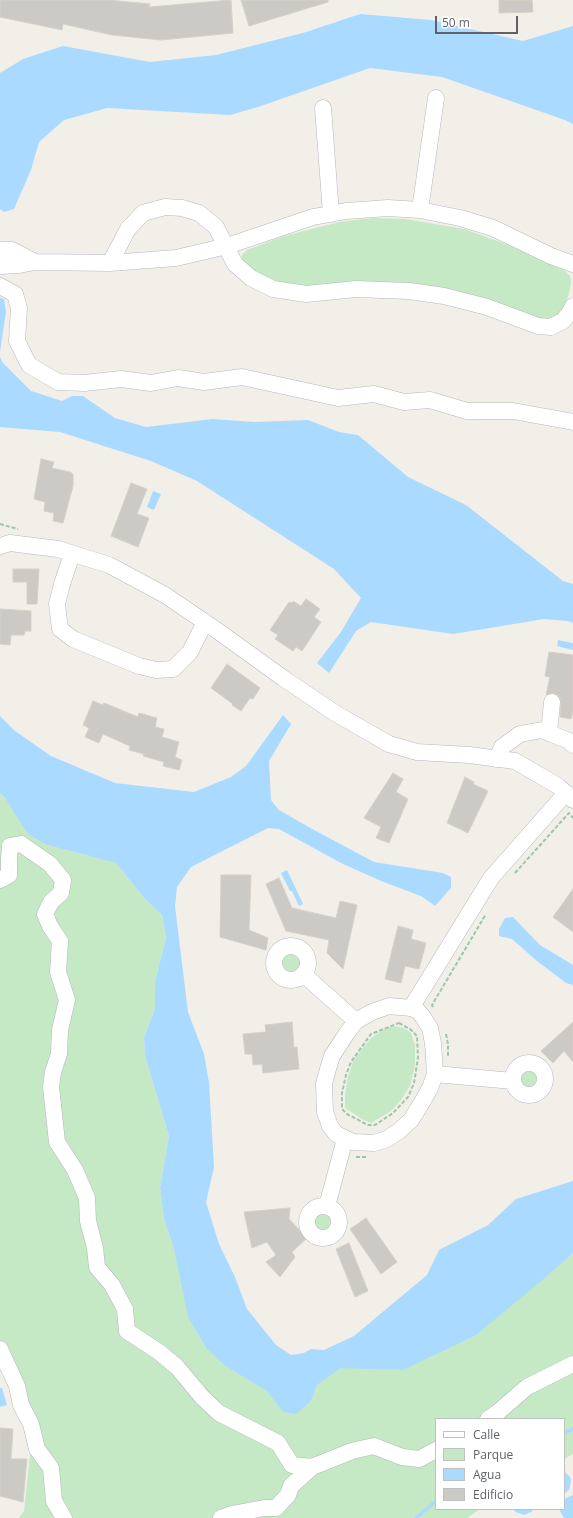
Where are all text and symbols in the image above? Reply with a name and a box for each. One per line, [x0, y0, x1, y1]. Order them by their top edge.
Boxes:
scale bar [437, 8, 520, 34]
text: 50 m [442, 14, 470, 31]
legend [435, 1418, 565, 1510]
text: Calle [473, 1426, 500, 1443]
text: Parque [473, 1446, 513, 1463]
text: Agua [473, 1466, 501, 1483]
text: Edificio [473, 1486, 513, 1503]

